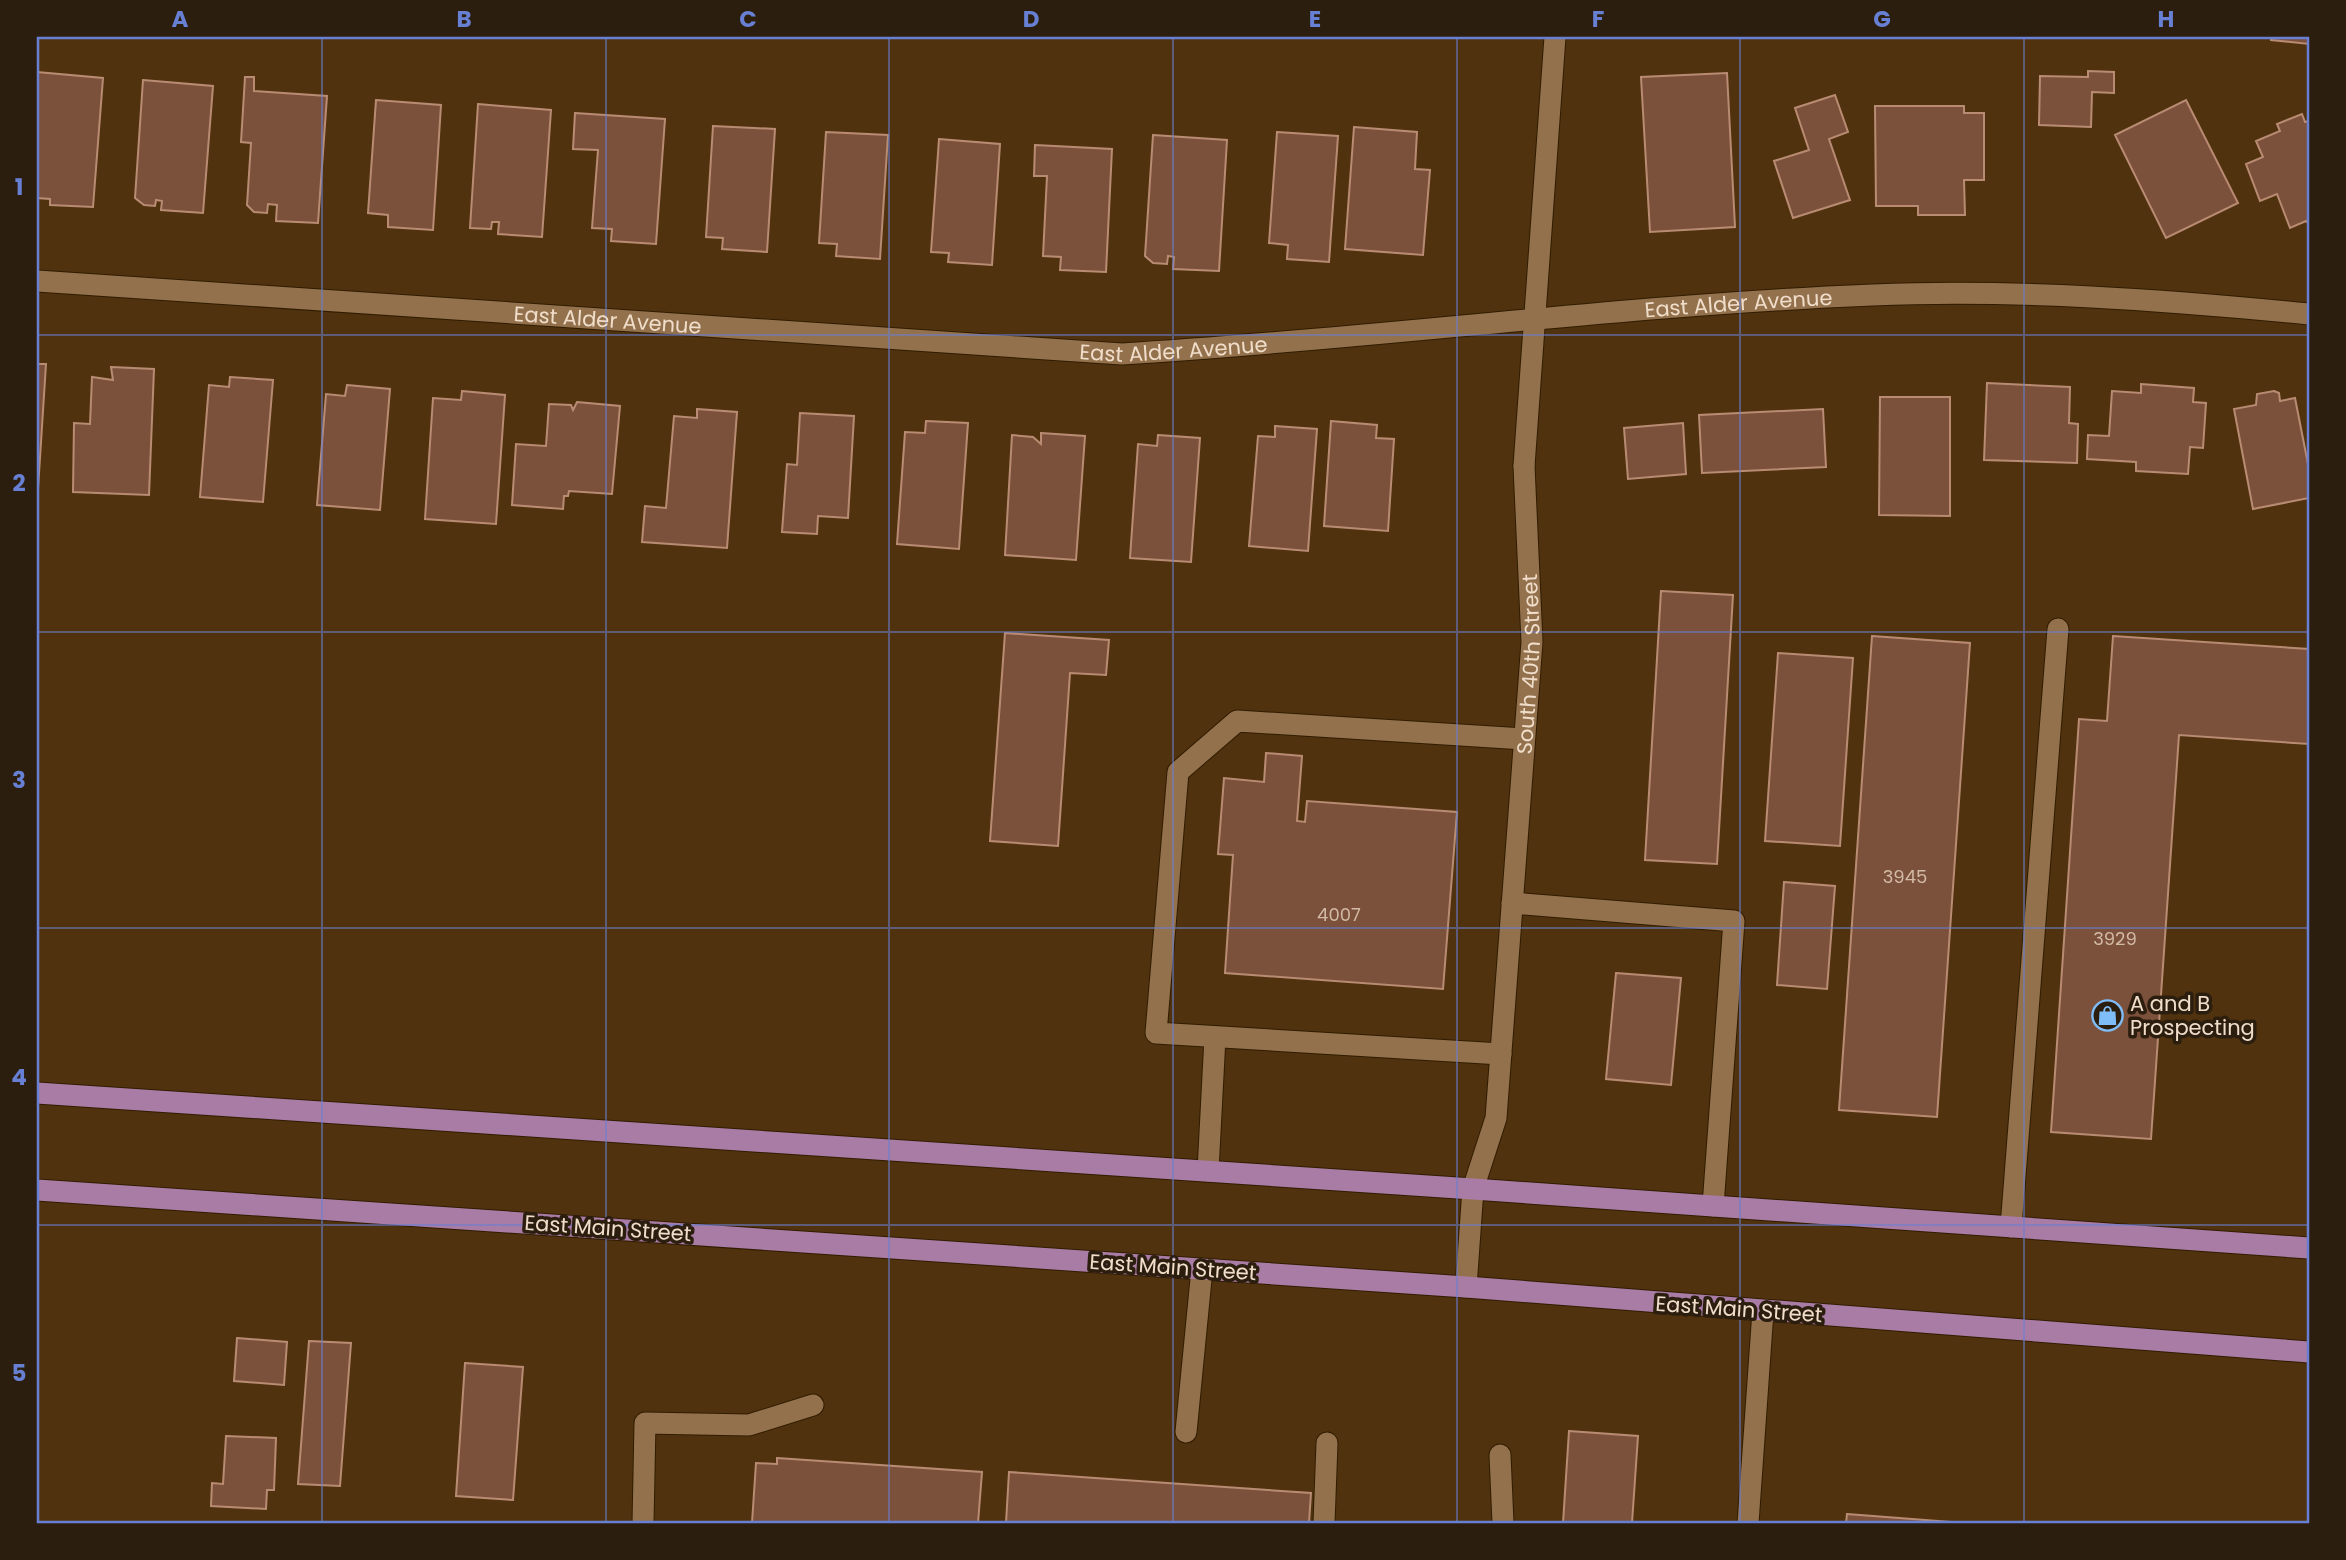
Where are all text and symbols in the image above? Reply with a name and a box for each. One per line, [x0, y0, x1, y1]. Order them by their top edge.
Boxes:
text: A [172, 3, 189, 35]
text: B [456, 3, 472, 35]
text: C [739, 3, 757, 35]
text: D [1023, 3, 1039, 35]
text: E [1309, 3, 1321, 35]
text: F [1592, 3, 1604, 35]
text: G [1873, 3, 1891, 35]
text: H [2158, 3, 2174, 35]
text: 1 [15, 171, 23, 203]
street label: East Alder Avenue [1643, 282, 1833, 324]
street label: East Alder Avenue [513, 299, 703, 340]
street label: East Alder Avenue [1079, 329, 1268, 369]
text: 2 [12, 467, 26, 499]
street label: South 40th Street [1509, 573, 1547, 755]
text: 3 [12, 764, 26, 796]
house number: 3945 [1883, 864, 1927, 889]
house number: 4007 [1317, 902, 1361, 927]
house number: 3929 [2093, 926, 2137, 951]
place label: A and B Prospecting [2130, 989, 2255, 1042]
shop icon: A and B Prospecting [2090, 998, 2124, 1032]
text: 4 [11, 1061, 27, 1093]
street label: East Main Street [524, 1208, 692, 1248]
street label: East Main Street [1089, 1247, 1257, 1287]
street label: East Main Street [1655, 1289, 1823, 1329]
text: 5 [12, 1357, 26, 1389]

